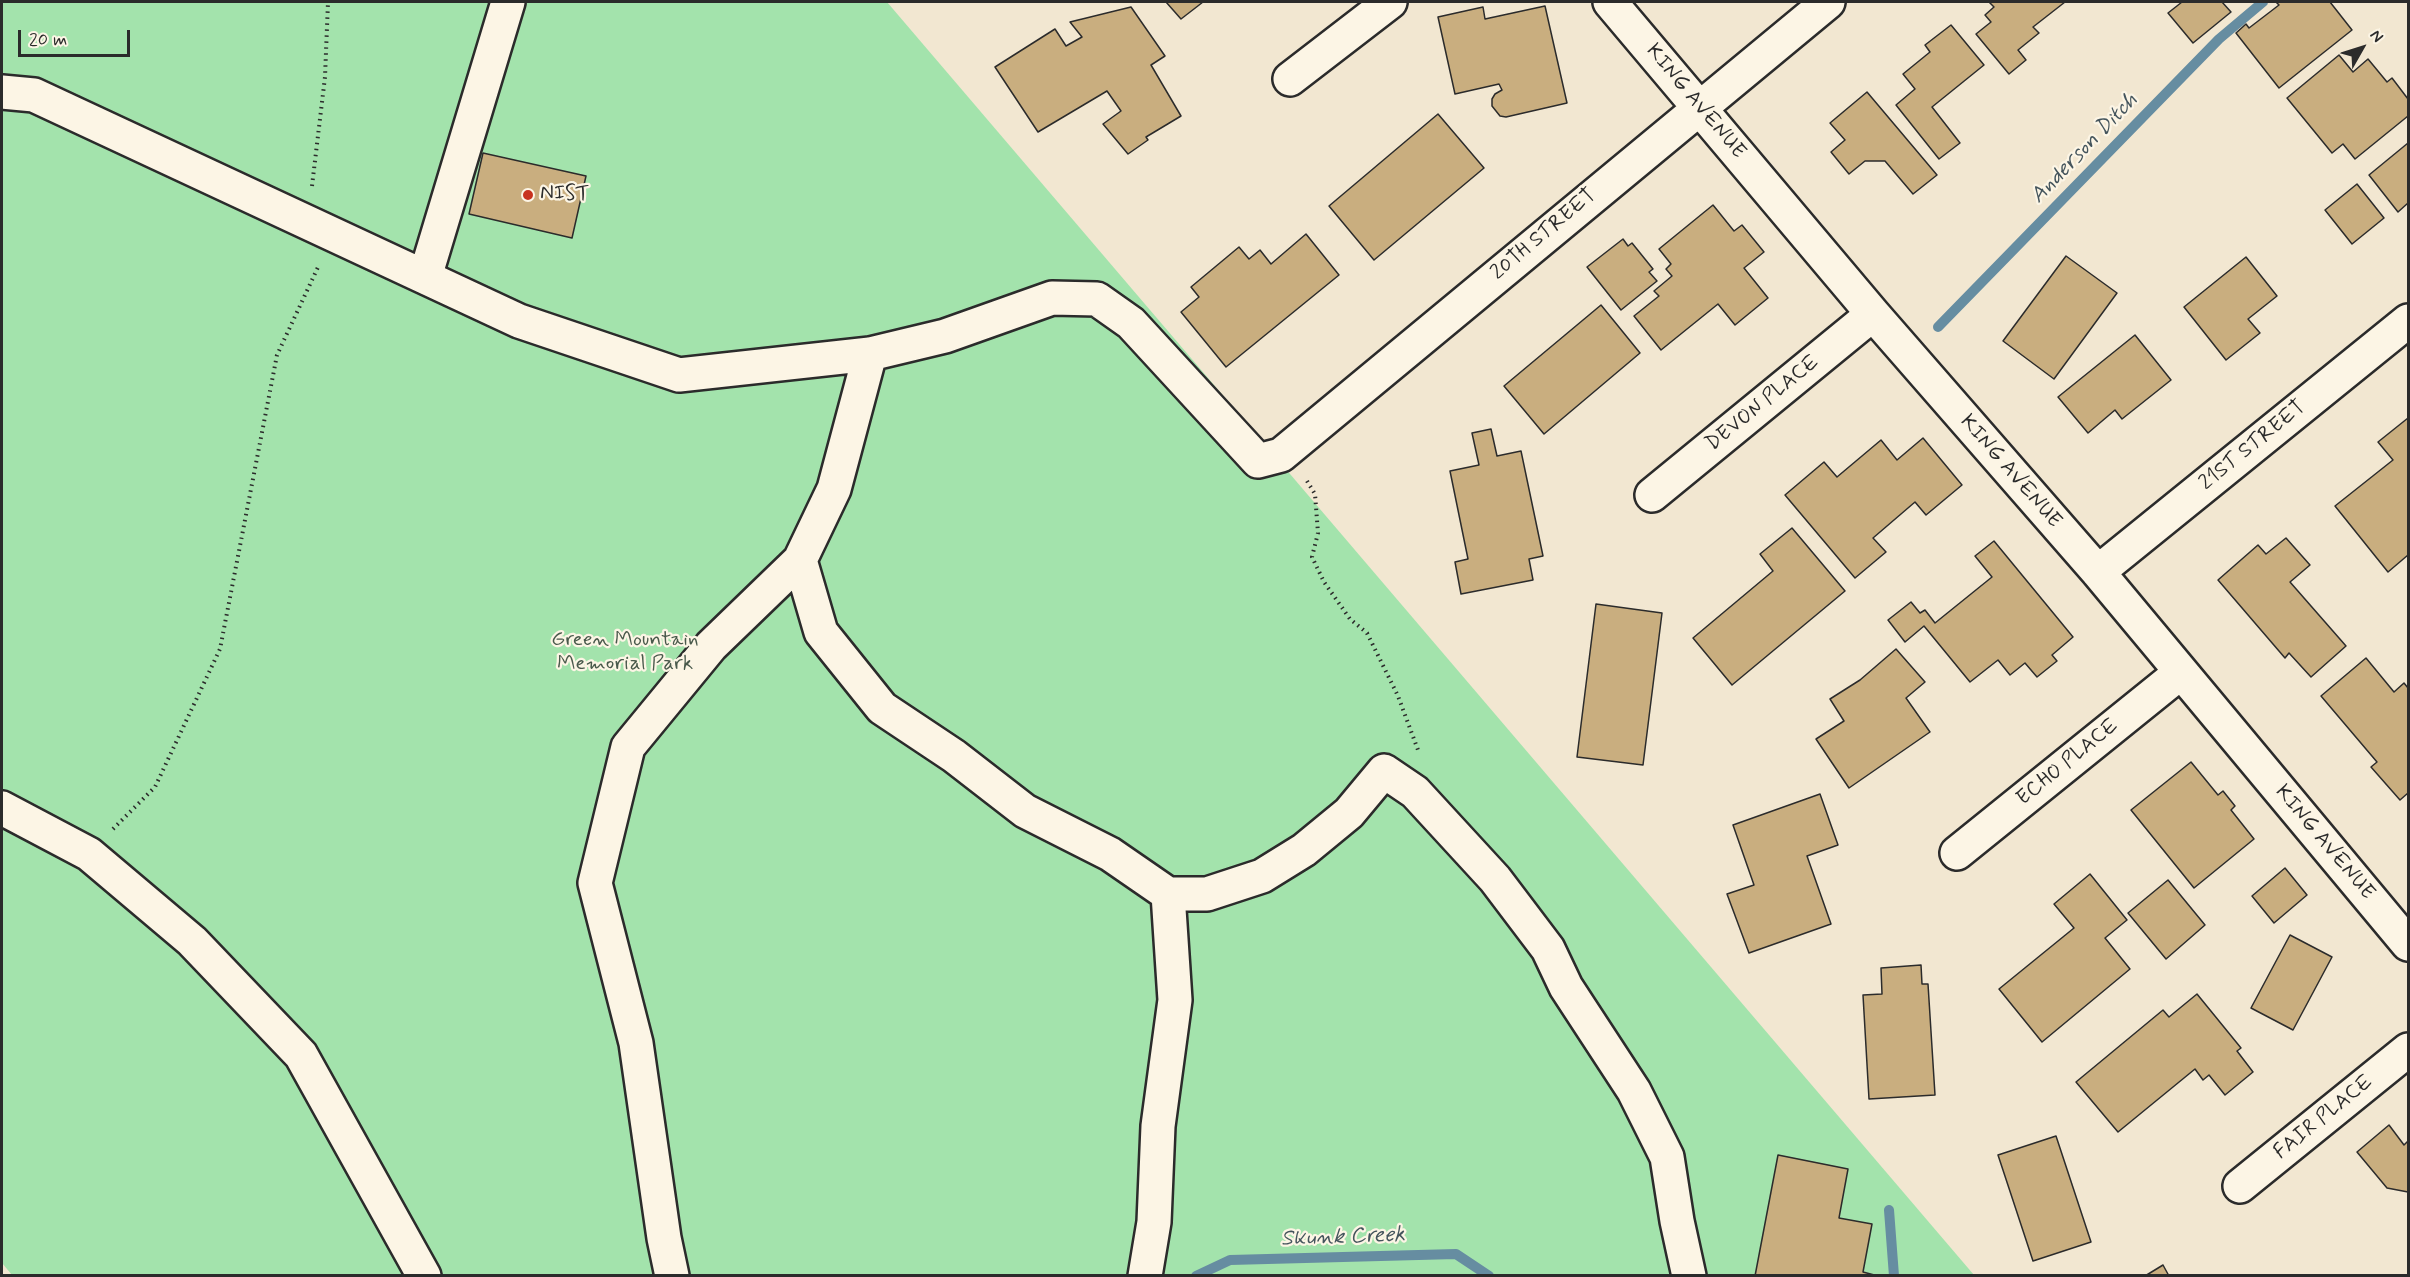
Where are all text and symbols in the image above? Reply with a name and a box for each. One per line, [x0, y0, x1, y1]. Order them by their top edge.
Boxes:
scale bar [21, 18, 134, 56]
north arrow [2332, 18, 2392, 78]
text: N [2365, 26, 2388, 47]
text: 20 m [29, 28, 67, 52]
street label: KING AVENUE [1640, 39, 1750, 165]
water label: Anderson Ditch [2026, 88, 2144, 210]
place label: NIST [540, 182, 590, 208]
street label: 20TH STREET [1486, 184, 1602, 286]
marker: NIST [521, 188, 535, 202]
street label: DEVON PLACE [1701, 351, 1825, 457]
street label: 21ST STREET [2195, 395, 2311, 497]
street label: KING AVENUE [1954, 410, 2066, 534]
park label: Green Mountain Memorial Park [551, 628, 699, 678]
street label: ECHO PLACE [2012, 714, 2124, 812]
street label: KING AVENUE [2269, 780, 2379, 906]
street label: FAIR PLACE [2269, 1070, 2379, 1166]
water label: Skunk Creek [1280, 1223, 1406, 1253]

